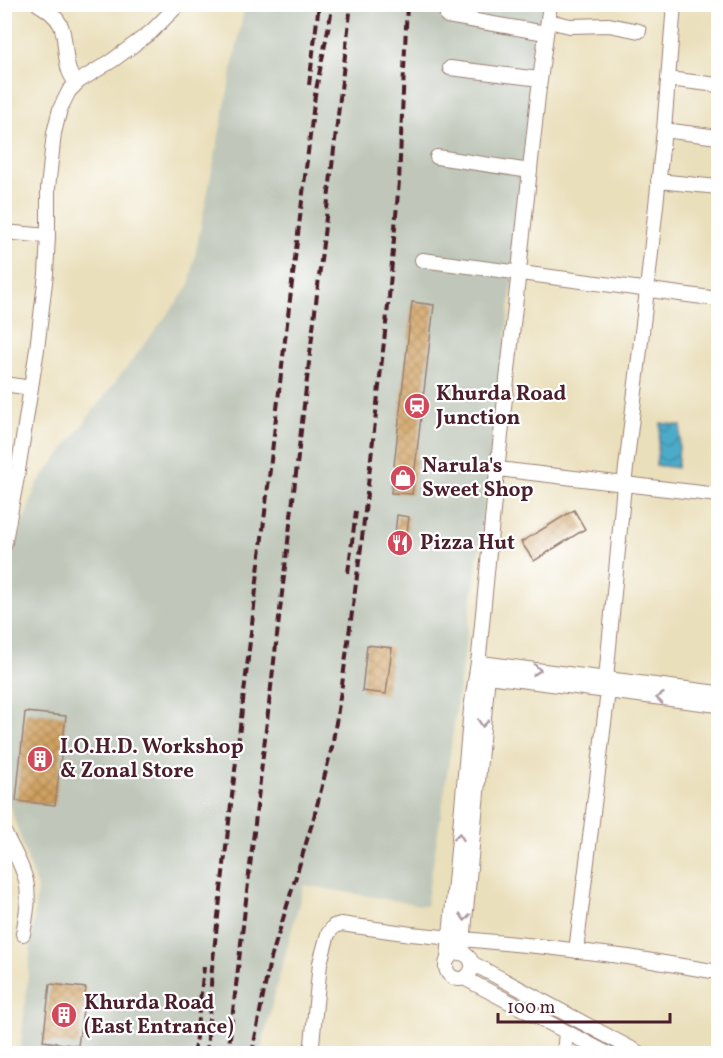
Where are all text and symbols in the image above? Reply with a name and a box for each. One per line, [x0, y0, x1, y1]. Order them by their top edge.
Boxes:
place label: Khurda Road Junction [435, 380, 567, 433]
station icon: Khurda Road Junction [402, 391, 432, 421]
place label: Narula's Sweet Shop [422, 452, 534, 505]
shop icon: Narula's Sweet Shop [388, 463, 418, 493]
restaurant icon: Pizza Hut [385, 528, 415, 558]
place label: Pizza Hut [420, 529, 515, 558]
one-way arrow [532, 664, 541, 676]
one-way arrow [656, 692, 665, 704]
one-way arrow [477, 718, 490, 727]
place label: I.O.H.D. Workshop & Zonal Store [60, 733, 244, 786]
building icon: I.O.H.D. Workshop & Zonal Store [25, 744, 55, 774]
one-way arrow [452, 832, 465, 841]
one-way arrow [459, 912, 472, 921]
scale bar [498, 986, 670, 1024]
place label: Khurda Road (East Entrance) [84, 989, 234, 1042]
text: 100 m [507, 996, 556, 1021]
building icon: Khurda Road (East Entrance) [49, 1000, 79, 1030]

